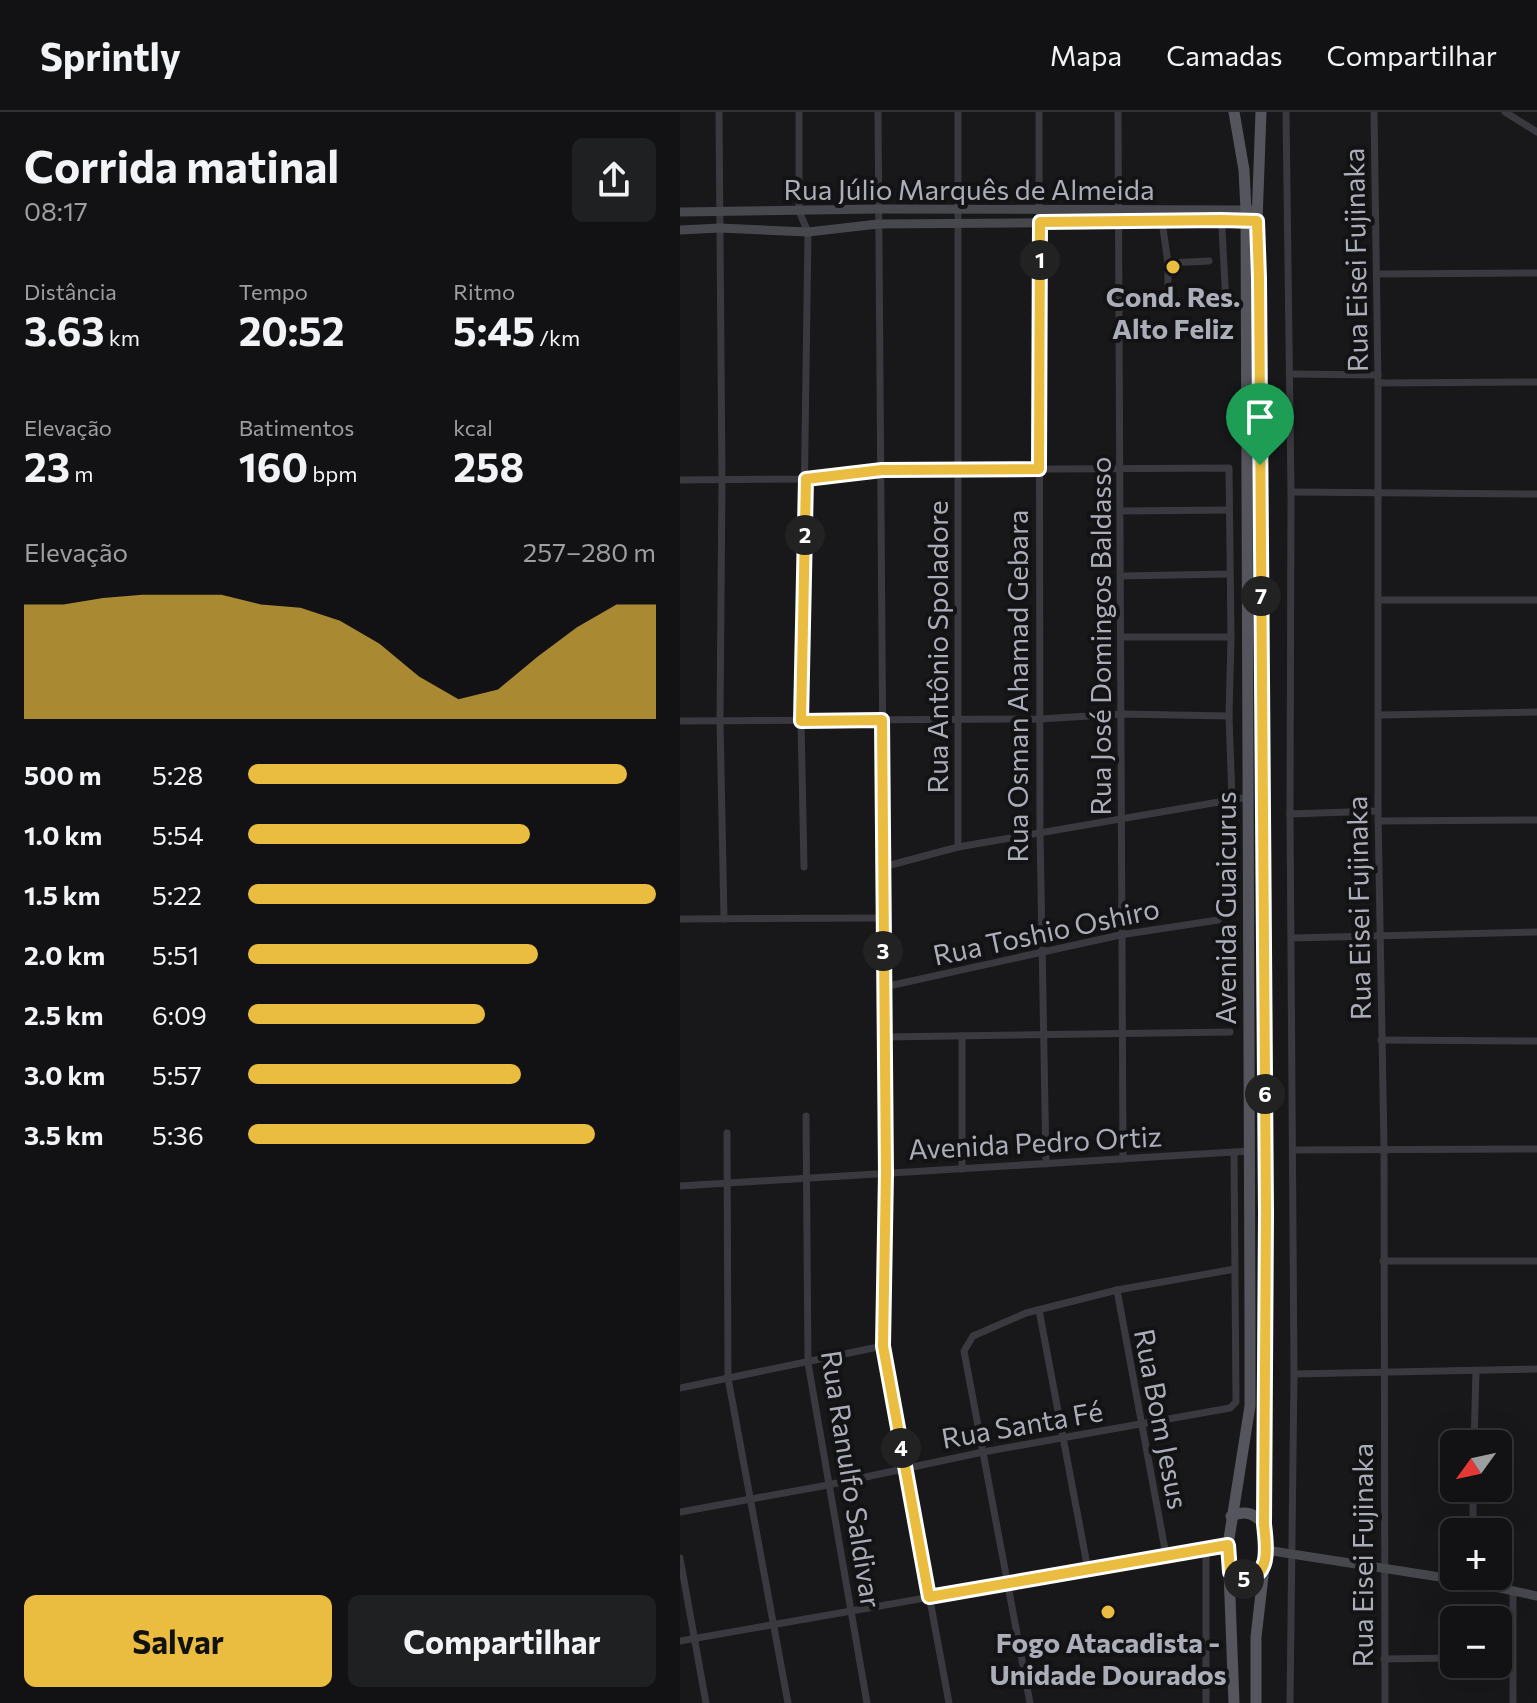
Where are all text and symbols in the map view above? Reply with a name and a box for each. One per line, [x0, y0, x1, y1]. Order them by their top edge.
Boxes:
text: Sprintly [40, 32, 181, 79]
text: Mapa [1050, 38, 1122, 72]
text: Camadas [1166, 38, 1283, 72]
text: Compartilhar [1327, 38, 1497, 72]
text: Corrida matinal [24, 138, 339, 192]
button: share [572, 138, 656, 222]
street label: Rua Eisei Fujinaka [1336, 148, 1374, 372]
street label: Rua Júlio Marquês de Almeida [783, 172, 1155, 206]
text: 08:17 [24, 195, 88, 226]
pin: 1 [1020, 240, 1060, 280]
text: 1 [1035, 246, 1045, 273]
marker: Cond. Res. Alto Feliz [1164, 258, 1182, 276]
text: Distância [24, 278, 117, 305]
text: Tempo [239, 278, 308, 305]
text: Ritmo [453, 278, 515, 305]
place label: Cond. Res. Alto Feliz [1106, 279, 1240, 345]
text: 3.63 [24, 305, 105, 354]
text: 20:52 [239, 305, 344, 354]
text: 5:45 [453, 305, 535, 354]
text: km [105, 324, 140, 351]
text: /km [535, 324, 580, 351]
pin [1226, 383, 1294, 465]
icon: arrive [1238, 395, 1282, 439]
text: Elevação [24, 414, 112, 441]
text: Batimentos [239, 414, 354, 441]
text: kcal [453, 414, 493, 441]
text: 23 [24, 441, 70, 490]
text: 160 [239, 441, 308, 490]
text: 258 [453, 441, 524, 490]
street label: Rua José Domingos Baldasso [1083, 456, 1117, 816]
text: m [70, 460, 93, 487]
text: bpm [308, 460, 357, 487]
street label: Rua Antônio Spoladore [920, 501, 954, 793]
street label: Rua Osman Ahamad Gebara [1000, 509, 1034, 863]
pin: 2 [785, 515, 825, 555]
text: 2 [799, 521, 811, 548]
text: Elevação [24, 536, 128, 567]
text: 257–280 m [523, 536, 656, 567]
pin: 7 [1241, 576, 1281, 616]
text: 7 [1255, 582, 1267, 609]
text: 500 m [24, 759, 101, 790]
text: 5:28 [152, 759, 203, 790]
street label: Avenida Guaicurus [1208, 791, 1242, 1025]
street label: Rua Eisei Fujinaka [1339, 796, 1377, 1020]
text: 1.0 km [24, 819, 102, 850]
text: 5:54 [152, 819, 204, 850]
text: 1.5 km [24, 879, 100, 910]
text: 5:22 [152, 879, 202, 910]
street label: Rua Toshio Oshiro [930, 890, 1162, 972]
pin: 3 [863, 931, 903, 971]
text: 3 [877, 937, 889, 964]
text: 2.0 km [24, 939, 105, 970]
text: 5:51 [152, 939, 199, 970]
text: 2.5 km [24, 999, 103, 1030]
text: 6:09 [152, 999, 207, 1030]
text: 3.0 km [24, 1059, 105, 1090]
text: 5:57 [152, 1059, 202, 1090]
pin: 6 [1245, 1074, 1285, 1114]
text: 6 [1258, 1080, 1272, 1107]
street label: Avenida Pedro Ortiz [907, 1118, 1163, 1166]
text: 3.5 km [24, 1119, 103, 1150]
text: 5:36 [152, 1119, 204, 1150]
street label: Rua Bom Jesus [1128, 1326, 1196, 1512]
street label: Rua Ranulfo Saldivar [815, 1348, 889, 1610]
street label: Rua Santa Fé [939, 1393, 1105, 1455]
pin: 4 [881, 1428, 921, 1468]
north arrow [1440, 1430, 1512, 1502]
map controls [1440, 1430, 1512, 1678]
text: 4 [894, 1434, 908, 1461]
street label: Rua Eisei Fujinaka [1345, 1443, 1379, 1667]
button: + [1440, 1518, 1512, 1590]
pin: 5 [1224, 1559, 1264, 1599]
text: 5 [1238, 1565, 1250, 1592]
button: Salvar [24, 1595, 332, 1687]
button: Compartilhar [348, 1595, 656, 1687]
marker: Fogo Atacadista - Unidade Dourados [1099, 1603, 1117, 1621]
button: − [1440, 1606, 1512, 1678]
place label: Fogo Atacadista - Unidade Dourados [989, 1625, 1227, 1691]

